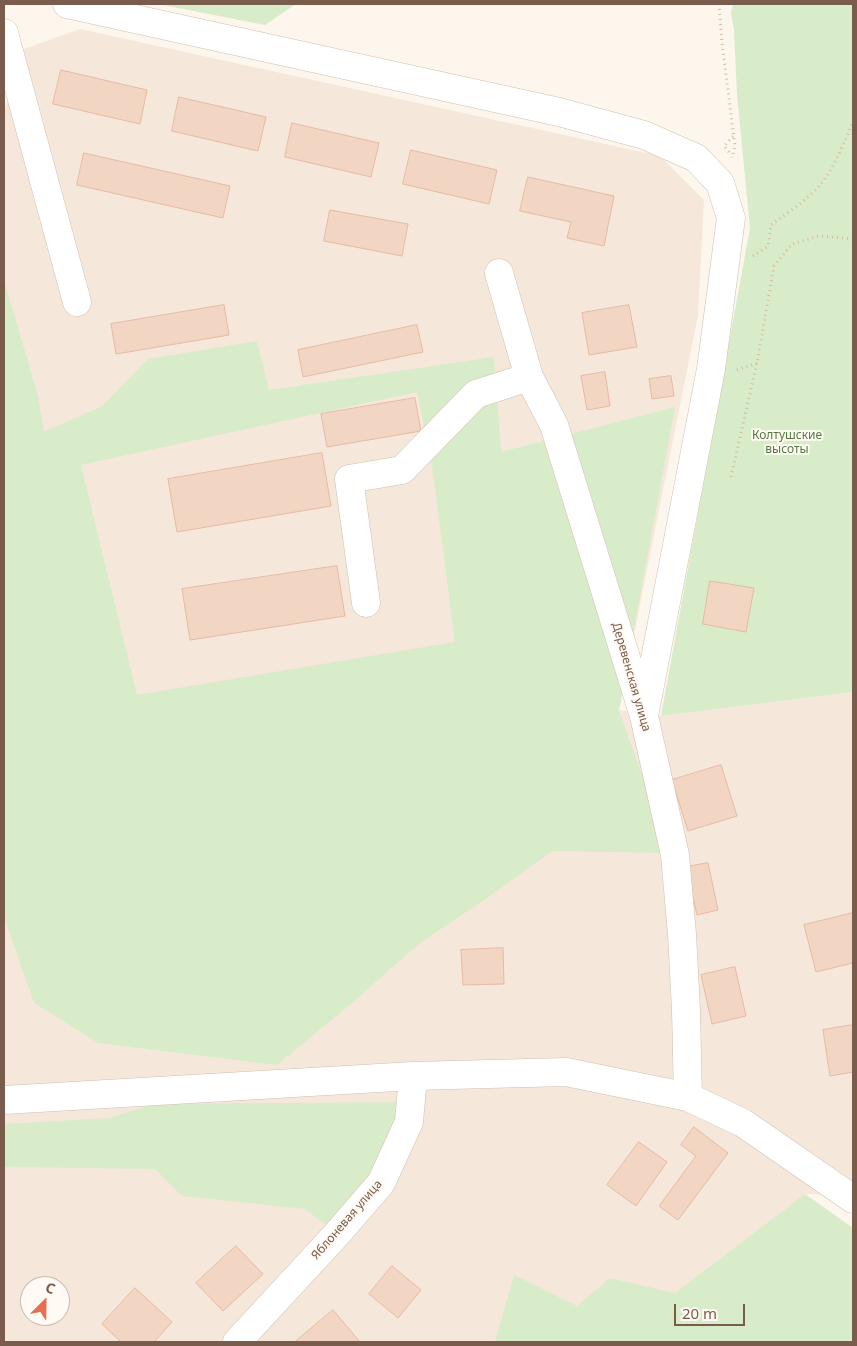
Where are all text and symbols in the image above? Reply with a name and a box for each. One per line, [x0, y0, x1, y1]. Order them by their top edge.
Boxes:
park label: Колтушские высоты [752, 429, 822, 457]
street label: Деревенская улица [609, 621, 653, 733]
street label: Яблоневая улица [309, 1177, 385, 1263]
north arrow [20, 1276, 70, 1326]
text: С [43, 1277, 59, 1298]
scale bar [677, 1294, 748, 1326]
text: 20 m [682, 1303, 717, 1323]

